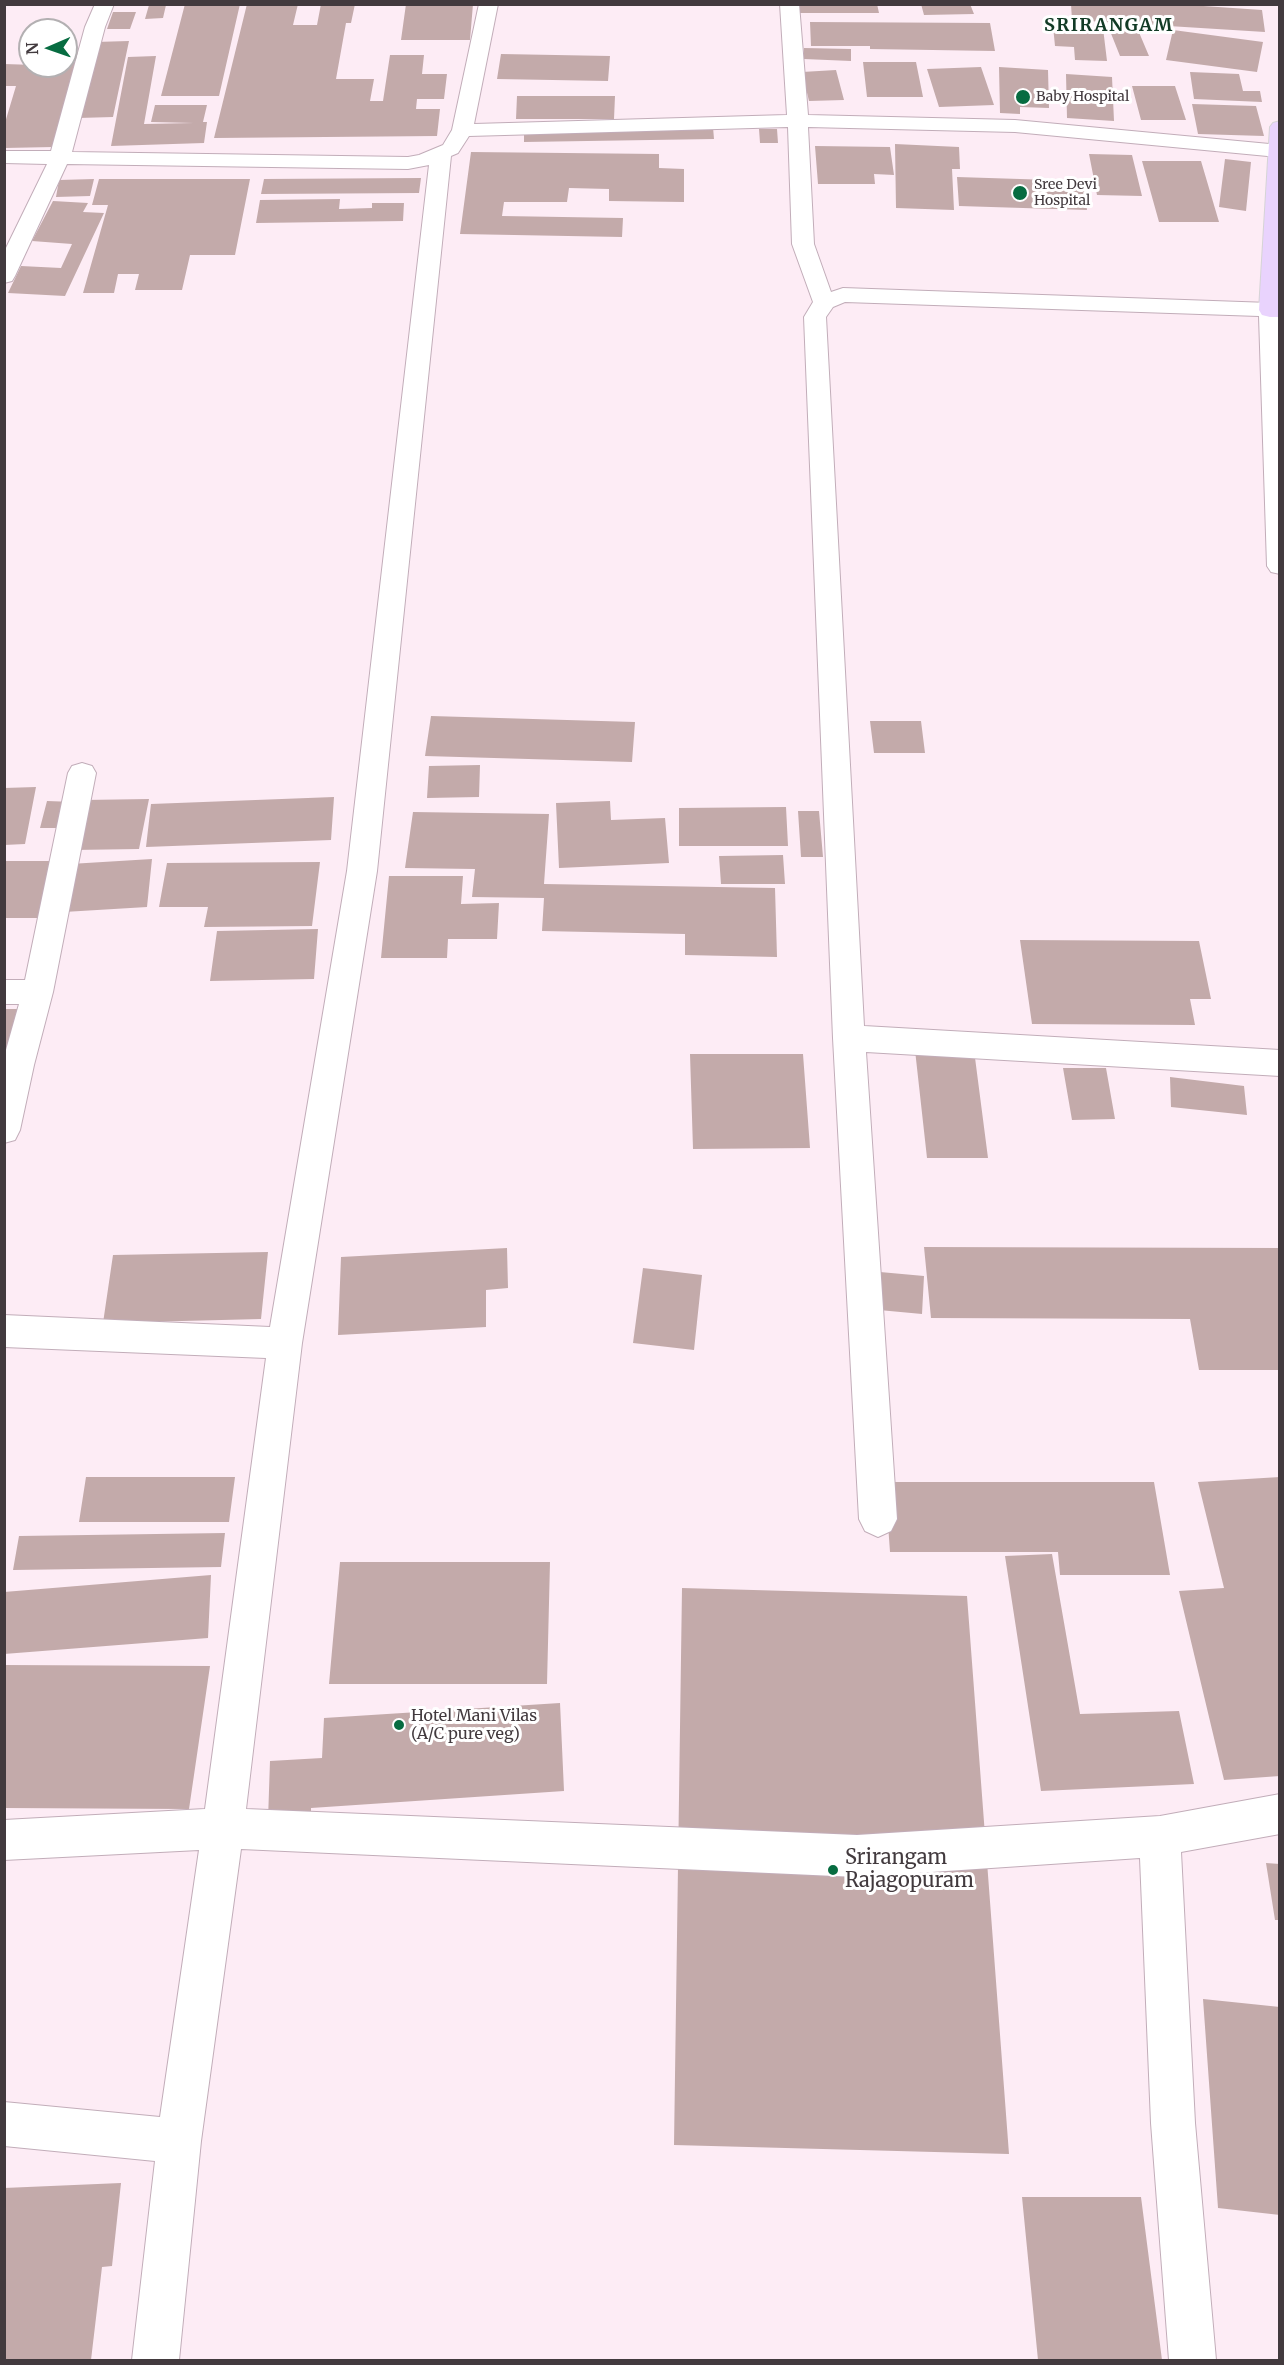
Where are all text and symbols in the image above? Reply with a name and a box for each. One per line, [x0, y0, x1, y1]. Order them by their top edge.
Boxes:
district label: SRIRANGAM [1044, 15, 1174, 37]
north arrow [18, 18, 78, 78]
text: N [22, 42, 42, 55]
marker: Baby Hospital [1014, 88, 1032, 106]
place label: Baby Hospital [1036, 89, 1129, 105]
place label: Sree Devi Hospital [1034, 177, 1097, 210]
marker: Sree Devi Hospital [1011, 184, 1029, 202]
place label: Hotel Mani Vilas (A/C pure veg) [411, 1706, 537, 1744]
marker: Hotel Mani Vilas (A/C pure veg) [392, 1718, 406, 1732]
place label: Srirangam Rajagopuram [845, 1846, 974, 1893]
marker: Srirangam Rajagopuram [826, 1863, 840, 1877]

